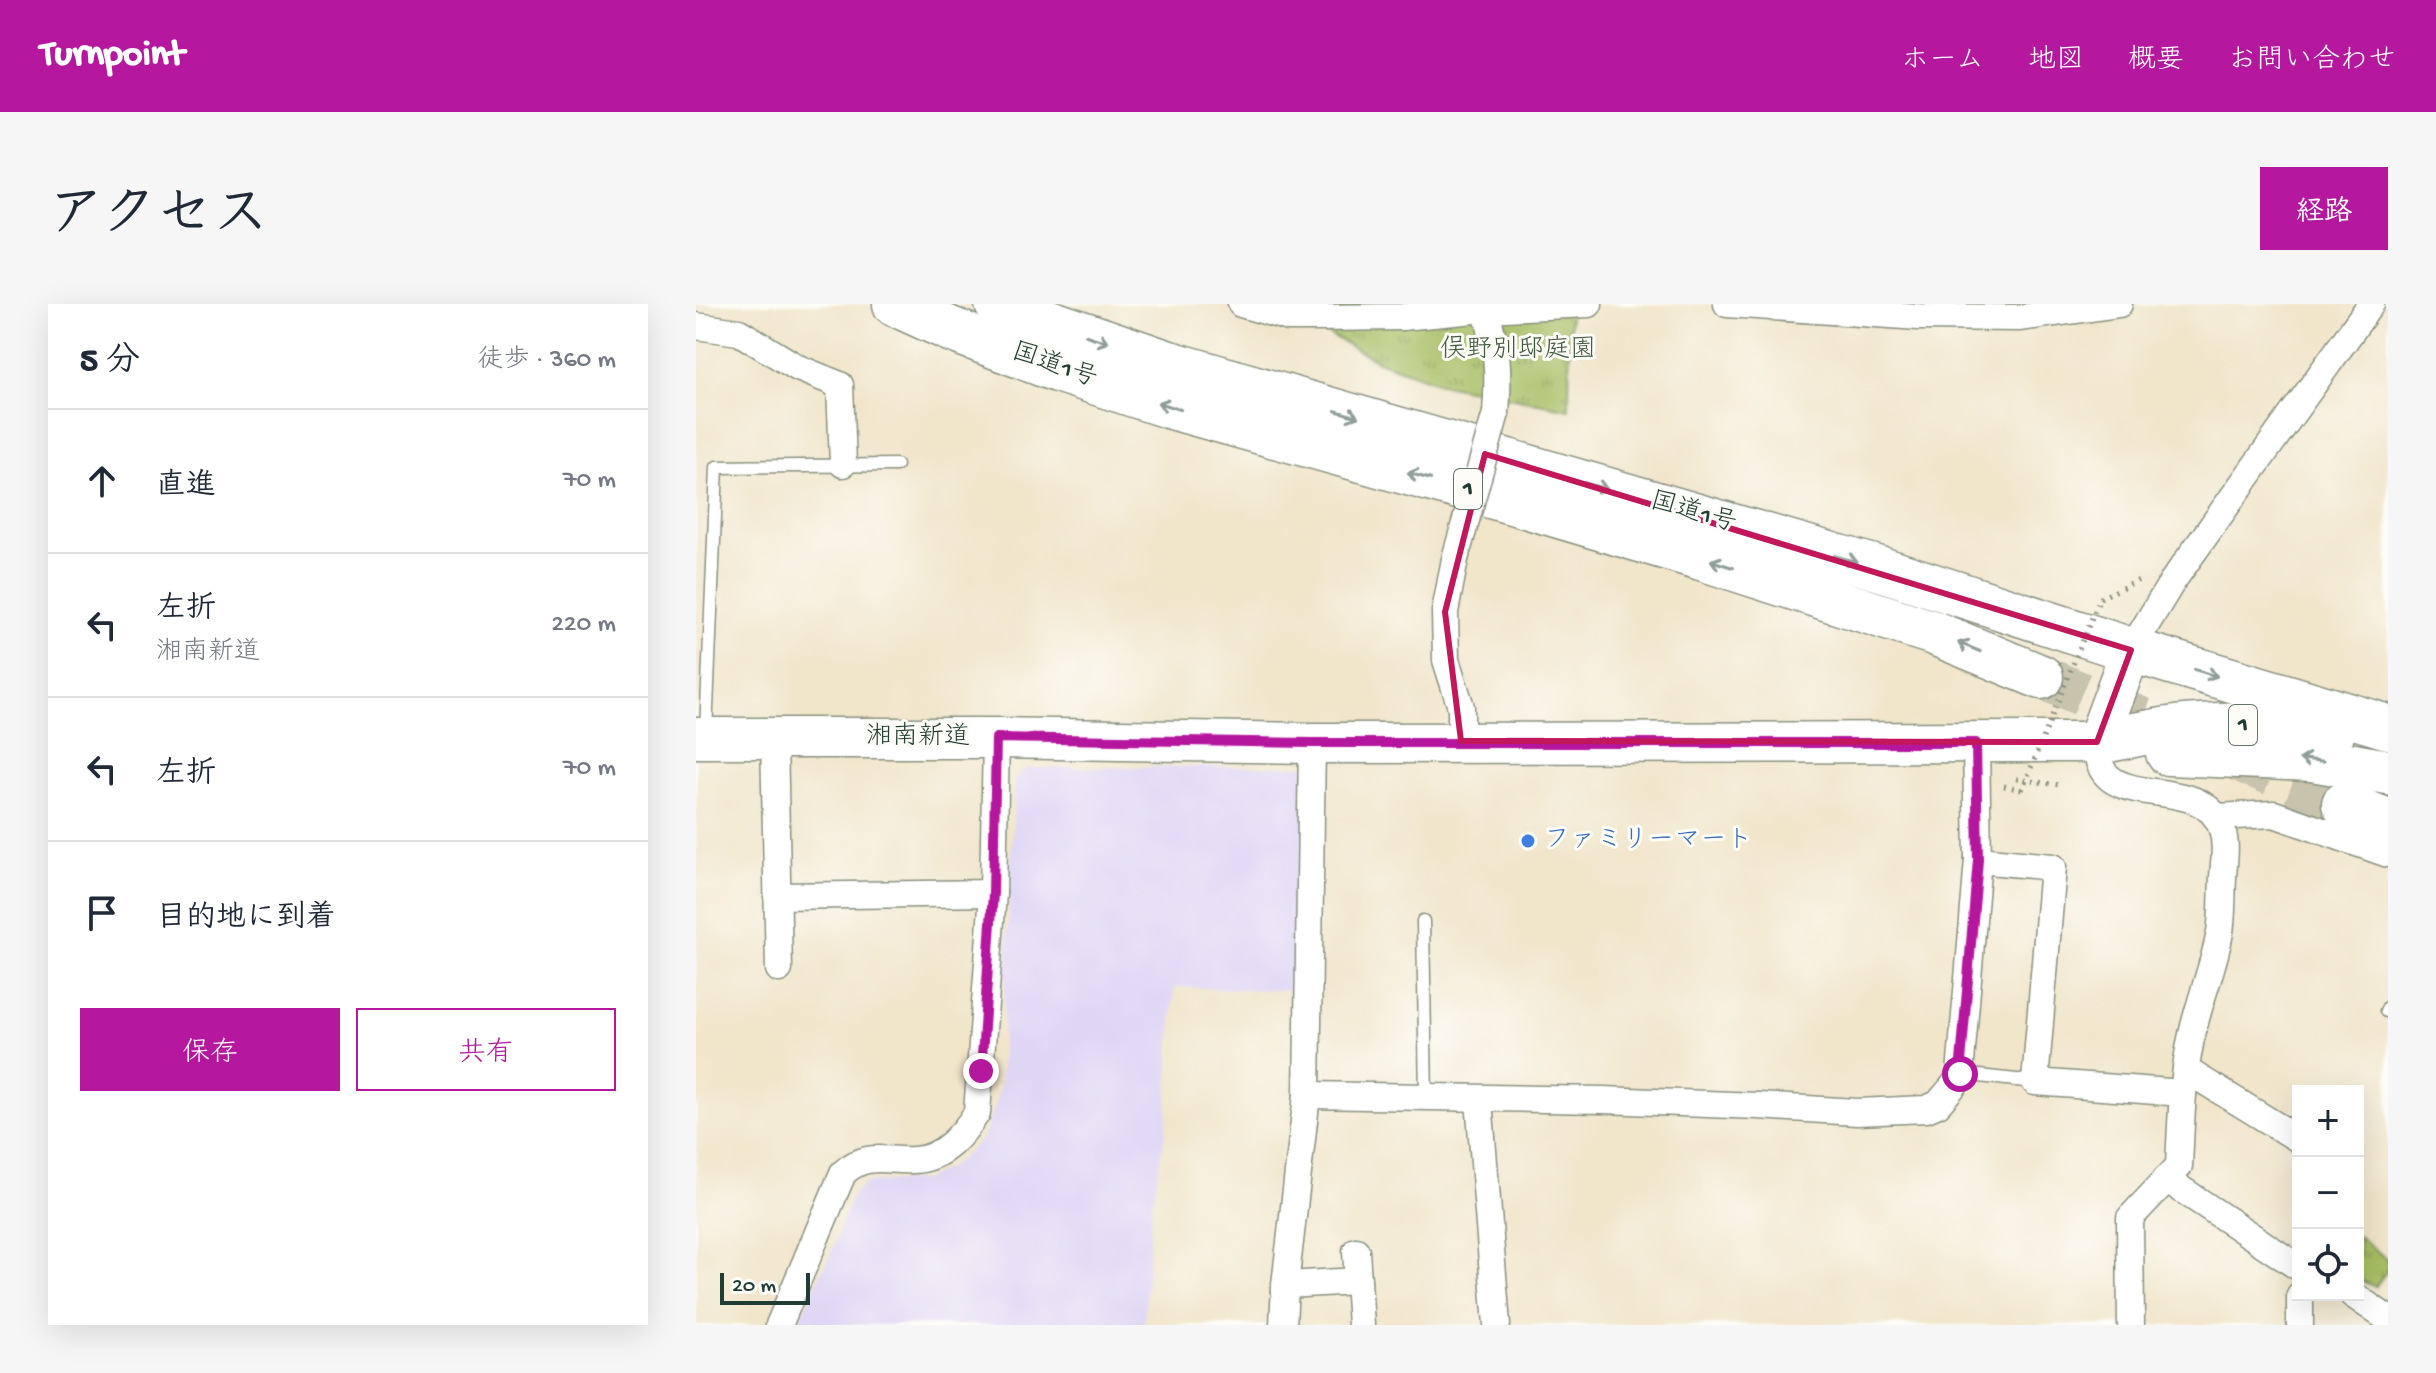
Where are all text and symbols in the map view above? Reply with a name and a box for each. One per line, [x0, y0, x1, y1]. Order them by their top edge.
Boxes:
text: Turnpoint [40, 34, 184, 78]
text: ホーム [1901, 45, 1984, 78]
text: 地図 [2028, 45, 2084, 78]
text: 概要 [2128, 45, 2184, 78]
text: お問い合わせ [2228, 45, 2396, 78]
button: 経路 [2260, 167, 2388, 250]
text: アクセス [48, 186, 269, 252]
one-way arrow [1085, 333, 1110, 348]
park label: 俣野別邸庭園 [1440, 334, 1596, 367]
street label: 国道1号 [1007, 337, 1101, 396]
text: 5 分 [80, 343, 140, 383]
text: 徒歩 · 360 m [477, 346, 616, 377]
one-way arrow [1156, 398, 1182, 413]
one-way arrow [1333, 407, 1359, 422]
icon: ahead [80, 459, 124, 503]
text: 70 m [563, 466, 616, 497]
one-way arrow [1407, 468, 1433, 483]
road number: 1 [1454, 469, 1482, 509]
text: 直進 [156, 470, 216, 505]
one-way arrow [1583, 479, 1609, 494]
street label: 国道1号 [1646, 486, 1740, 541]
one-way arrow [1832, 552, 1858, 567]
one-way arrow [1710, 556, 1735, 571]
text: 左折 [156, 593, 216, 628]
icon: left [80, 603, 124, 647]
text: 220 m [551, 610, 616, 641]
text: 湘南新道 [156, 638, 260, 669]
one-way arrow [1957, 639, 1982, 654]
one-way arrow [2193, 666, 2219, 681]
road number: 1 [2229, 705, 2257, 745]
street label: 湘南新道 [866, 721, 970, 754]
icon: left [80, 747, 124, 791]
one-way arrow [2298, 752, 2325, 767]
text: 70 m [563, 754, 616, 785]
text: 左折 [156, 758, 216, 793]
place label: ファミリーマート [1544, 826, 1753, 857]
marker: ファミリーマート [1519, 832, 1537, 850]
icon: arrive [80, 891, 124, 935]
text: 目的地に到着 [156, 902, 336, 937]
button: 保存 [80, 1008, 340, 1091]
button: 共有 [356, 1008, 616, 1091]
route end [963, 1053, 999, 1089]
route start [1942, 1056, 1978, 1092]
map controls [2292, 1085, 2364, 1301]
button: + [2292, 1085, 2364, 1157]
button: − [2292, 1157, 2364, 1229]
button: locate [2292, 1229, 2364, 1301]
scale bar [720, 1269, 810, 1305]
text: 20 m [732, 1274, 776, 1300]

